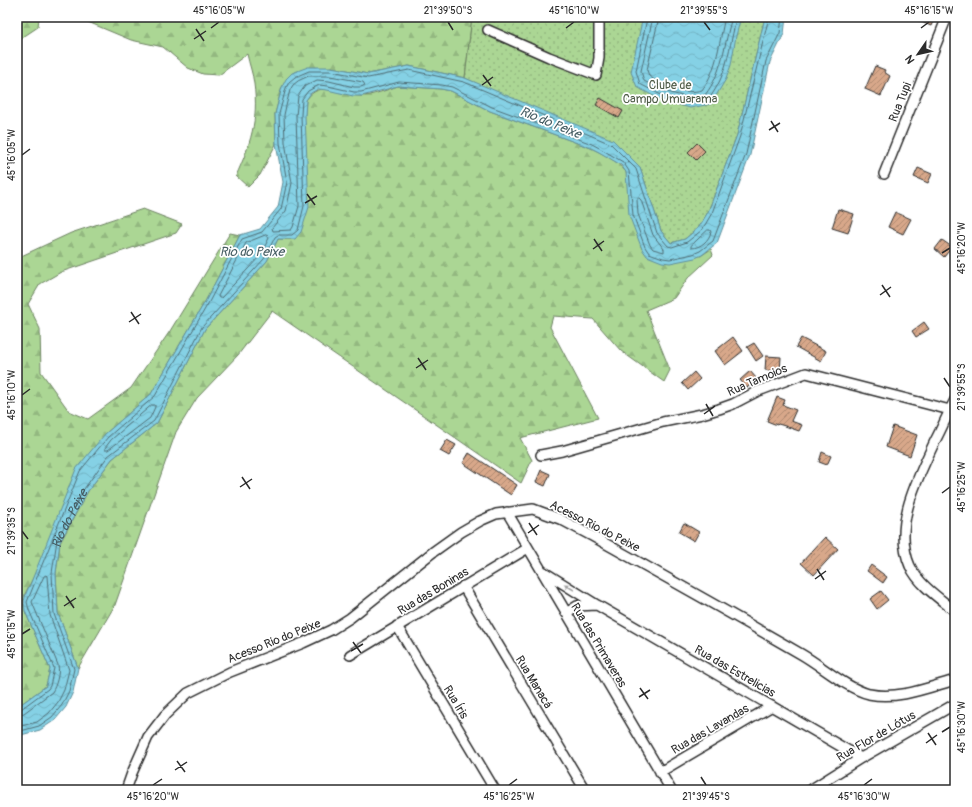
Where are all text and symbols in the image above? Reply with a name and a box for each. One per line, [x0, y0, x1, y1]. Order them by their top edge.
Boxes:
text: 45°16'05"W [193, 5, 246, 17]
text: 21°39'50"S [424, 5, 473, 17]
text: 45°16'10"W [549, 5, 600, 17]
text: 21°39'55"S [680, 5, 728, 17]
text: 45°16'15"W [904, 5, 954, 17]
north arrow [898, 34, 938, 74]
text: N [902, 52, 918, 66]
park label: Clube de Campo Umuarama [623, 78, 718, 107]
street label: Rua Tupi [886, 80, 915, 124]
water label: Rio do Peixe [518, 103, 585, 143]
text: 45°16'05"W [6, 128, 18, 181]
text: 45°16'20"W [956, 221, 968, 274]
water label: Rio do Peixe [220, 244, 286, 260]
street label: Rua Tamoios [725, 361, 790, 400]
text: 21°39'55"S [956, 363, 968, 411]
text: 45°16'10"W [6, 369, 18, 420]
text: 45°16'25"W [956, 461, 968, 512]
water label: Rio do Peixe [49, 485, 92, 549]
street label: Acesso Rio do Peixe [547, 497, 642, 556]
text: 21°39'35"S [6, 507, 18, 555]
street label: Rua das Boninas [395, 564, 472, 619]
one-way arrow [563, 584, 575, 591]
street label: Rua das Primaveras [567, 600, 630, 691]
text: 45°16'15"W [6, 609, 18, 659]
street label: Acesso Rio do Peixe [225, 616, 323, 667]
street label: Rua das Estrelicias [692, 642, 779, 701]
street label: Rua Manacá [512, 653, 555, 712]
street label: Rua Íris [440, 682, 473, 722]
text: 45°16'30"W [956, 700, 968, 753]
street label: Rua das Lavandas [669, 701, 752, 758]
street label: Rua Flor de Lótus [834, 707, 919, 765]
text: 45°16'20"W [127, 791, 180, 803]
text: 45°16'25"W [484, 791, 535, 803]
text: 21°39'45"S [682, 791, 730, 803]
text: 45°16'30"W [838, 791, 891, 803]

